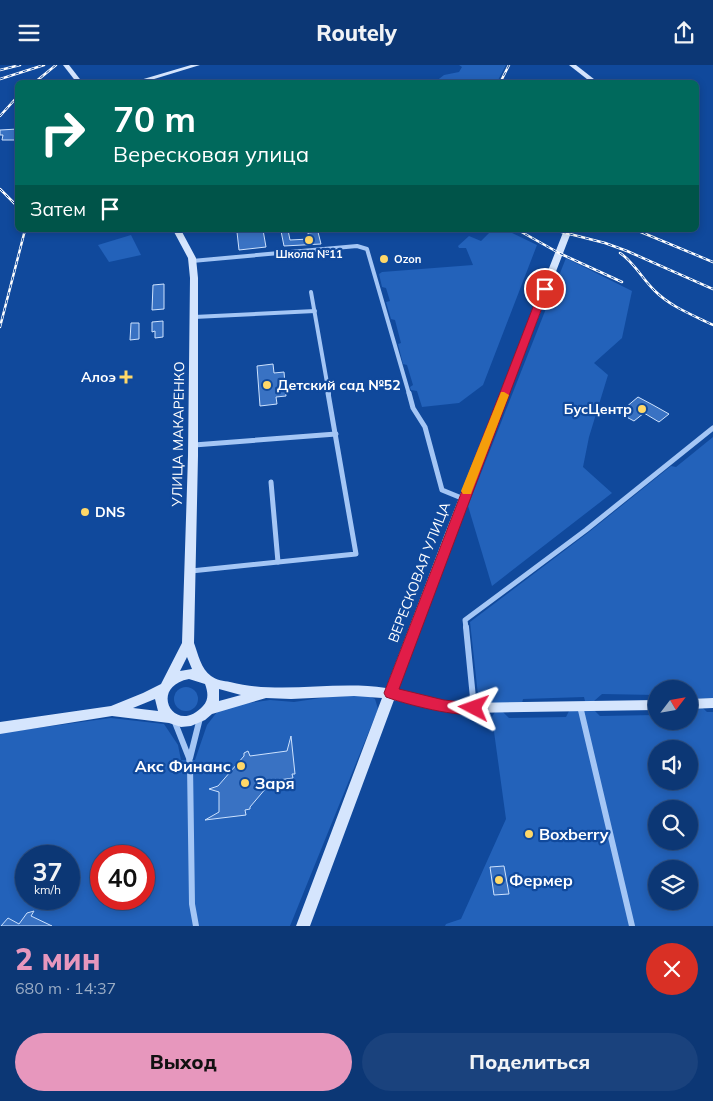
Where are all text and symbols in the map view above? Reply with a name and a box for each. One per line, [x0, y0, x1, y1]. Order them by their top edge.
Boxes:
icon: menu [15, 19, 43, 47]
text: Routely [316, 19, 397, 47]
icon: share [670, 19, 698, 47]
text: 70 m [113, 97, 196, 141]
icon: right [30, 100, 95, 165]
text: Вересковая улица [113, 140, 309, 168]
icon: arrive [96, 195, 124, 223]
text: Затем [30, 197, 86, 221]
marker: Школа №11 [303, 234, 315, 246]
place label: Школа №11 [275, 247, 343, 261]
place label: Ozon [394, 252, 421, 266]
marker: Ozon [378, 253, 390, 265]
pin [524, 268, 566, 310]
icon: arrive [531, 275, 559, 303]
street label: УЛИЦА МАКАРЕНКО [168, 361, 188, 508]
place label: Алоэ [81, 368, 116, 386]
marker: Алоэ [120, 371, 132, 383]
place label: Детский сад №52 [277, 376, 401, 394]
marker: Детский сад №52 [261, 379, 273, 391]
place label: БусЦентр [564, 400, 632, 418]
marker: БусЦентр [636, 403, 648, 415]
street label: ВЕРЕСКОВАЯ УЛИЦА [384, 498, 454, 645]
place label: DNS [95, 503, 125, 521]
marker: DNS [79, 506, 91, 518]
north arrow [648, 680, 698, 730]
map controls [648, 680, 698, 910]
position arrow [447, 681, 499, 733]
button: sound [648, 740, 698, 790]
place label: Акс Финанс [135, 756, 231, 776]
marker: Акс Финанс [235, 760, 247, 772]
place label: Заря [255, 773, 295, 793]
marker: Заря [239, 777, 251, 789]
button: search [648, 800, 698, 850]
place label: Boxberry [539, 824, 609, 844]
marker: Boxberry [523, 828, 535, 840]
speed limit sign: 40 [90, 845, 155, 910]
text: 37 [32, 856, 63, 887]
button: layers [648, 860, 698, 910]
place label: Фермер [509, 870, 573, 890]
marker: Фермер [493, 874, 505, 886]
text: km/h [34, 882, 61, 897]
text: 2 мин [15, 940, 101, 978]
button: close [646, 943, 698, 995]
text: 680 m · 14:37 [15, 978, 116, 998]
button: Выход [15, 1033, 352, 1091]
button: Поделиться [362, 1033, 698, 1091]

